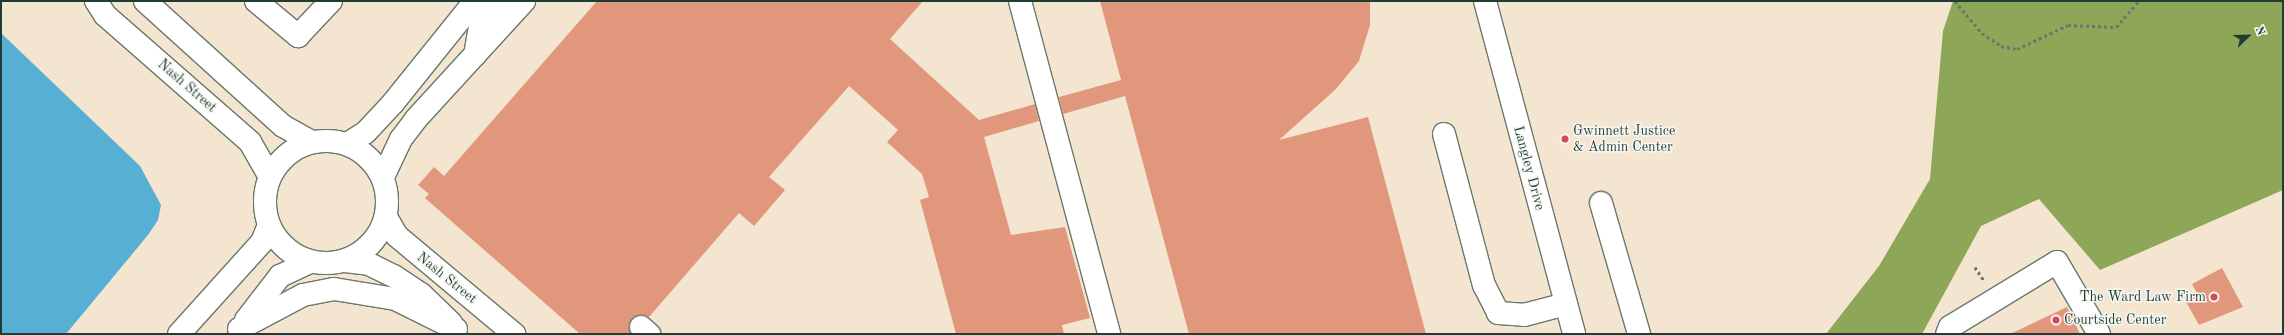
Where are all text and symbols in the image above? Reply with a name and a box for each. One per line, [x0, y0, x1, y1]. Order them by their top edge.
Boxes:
north arrow [2228, 16, 2268, 56]
text: N [2253, 25, 2266, 37]
street label: Nash Street [154, 56, 220, 116]
place label: Gwinnett Justice & Admin Center [1573, 123, 1675, 156]
street label: Langley Drive [1510, 124, 1548, 212]
marker: Gwinnett Justice & Admin Center [1560, 134, 1570, 144]
street label: Nash Street [414, 249, 480, 307]
place label: The Ward Law Firm [2079, 289, 2206, 305]
marker: The Ward Law Firm [2209, 292, 2219, 302]
place label: Courtside Center [2064, 312, 2166, 328]
marker: Courtside Center [2051, 315, 2061, 325]

